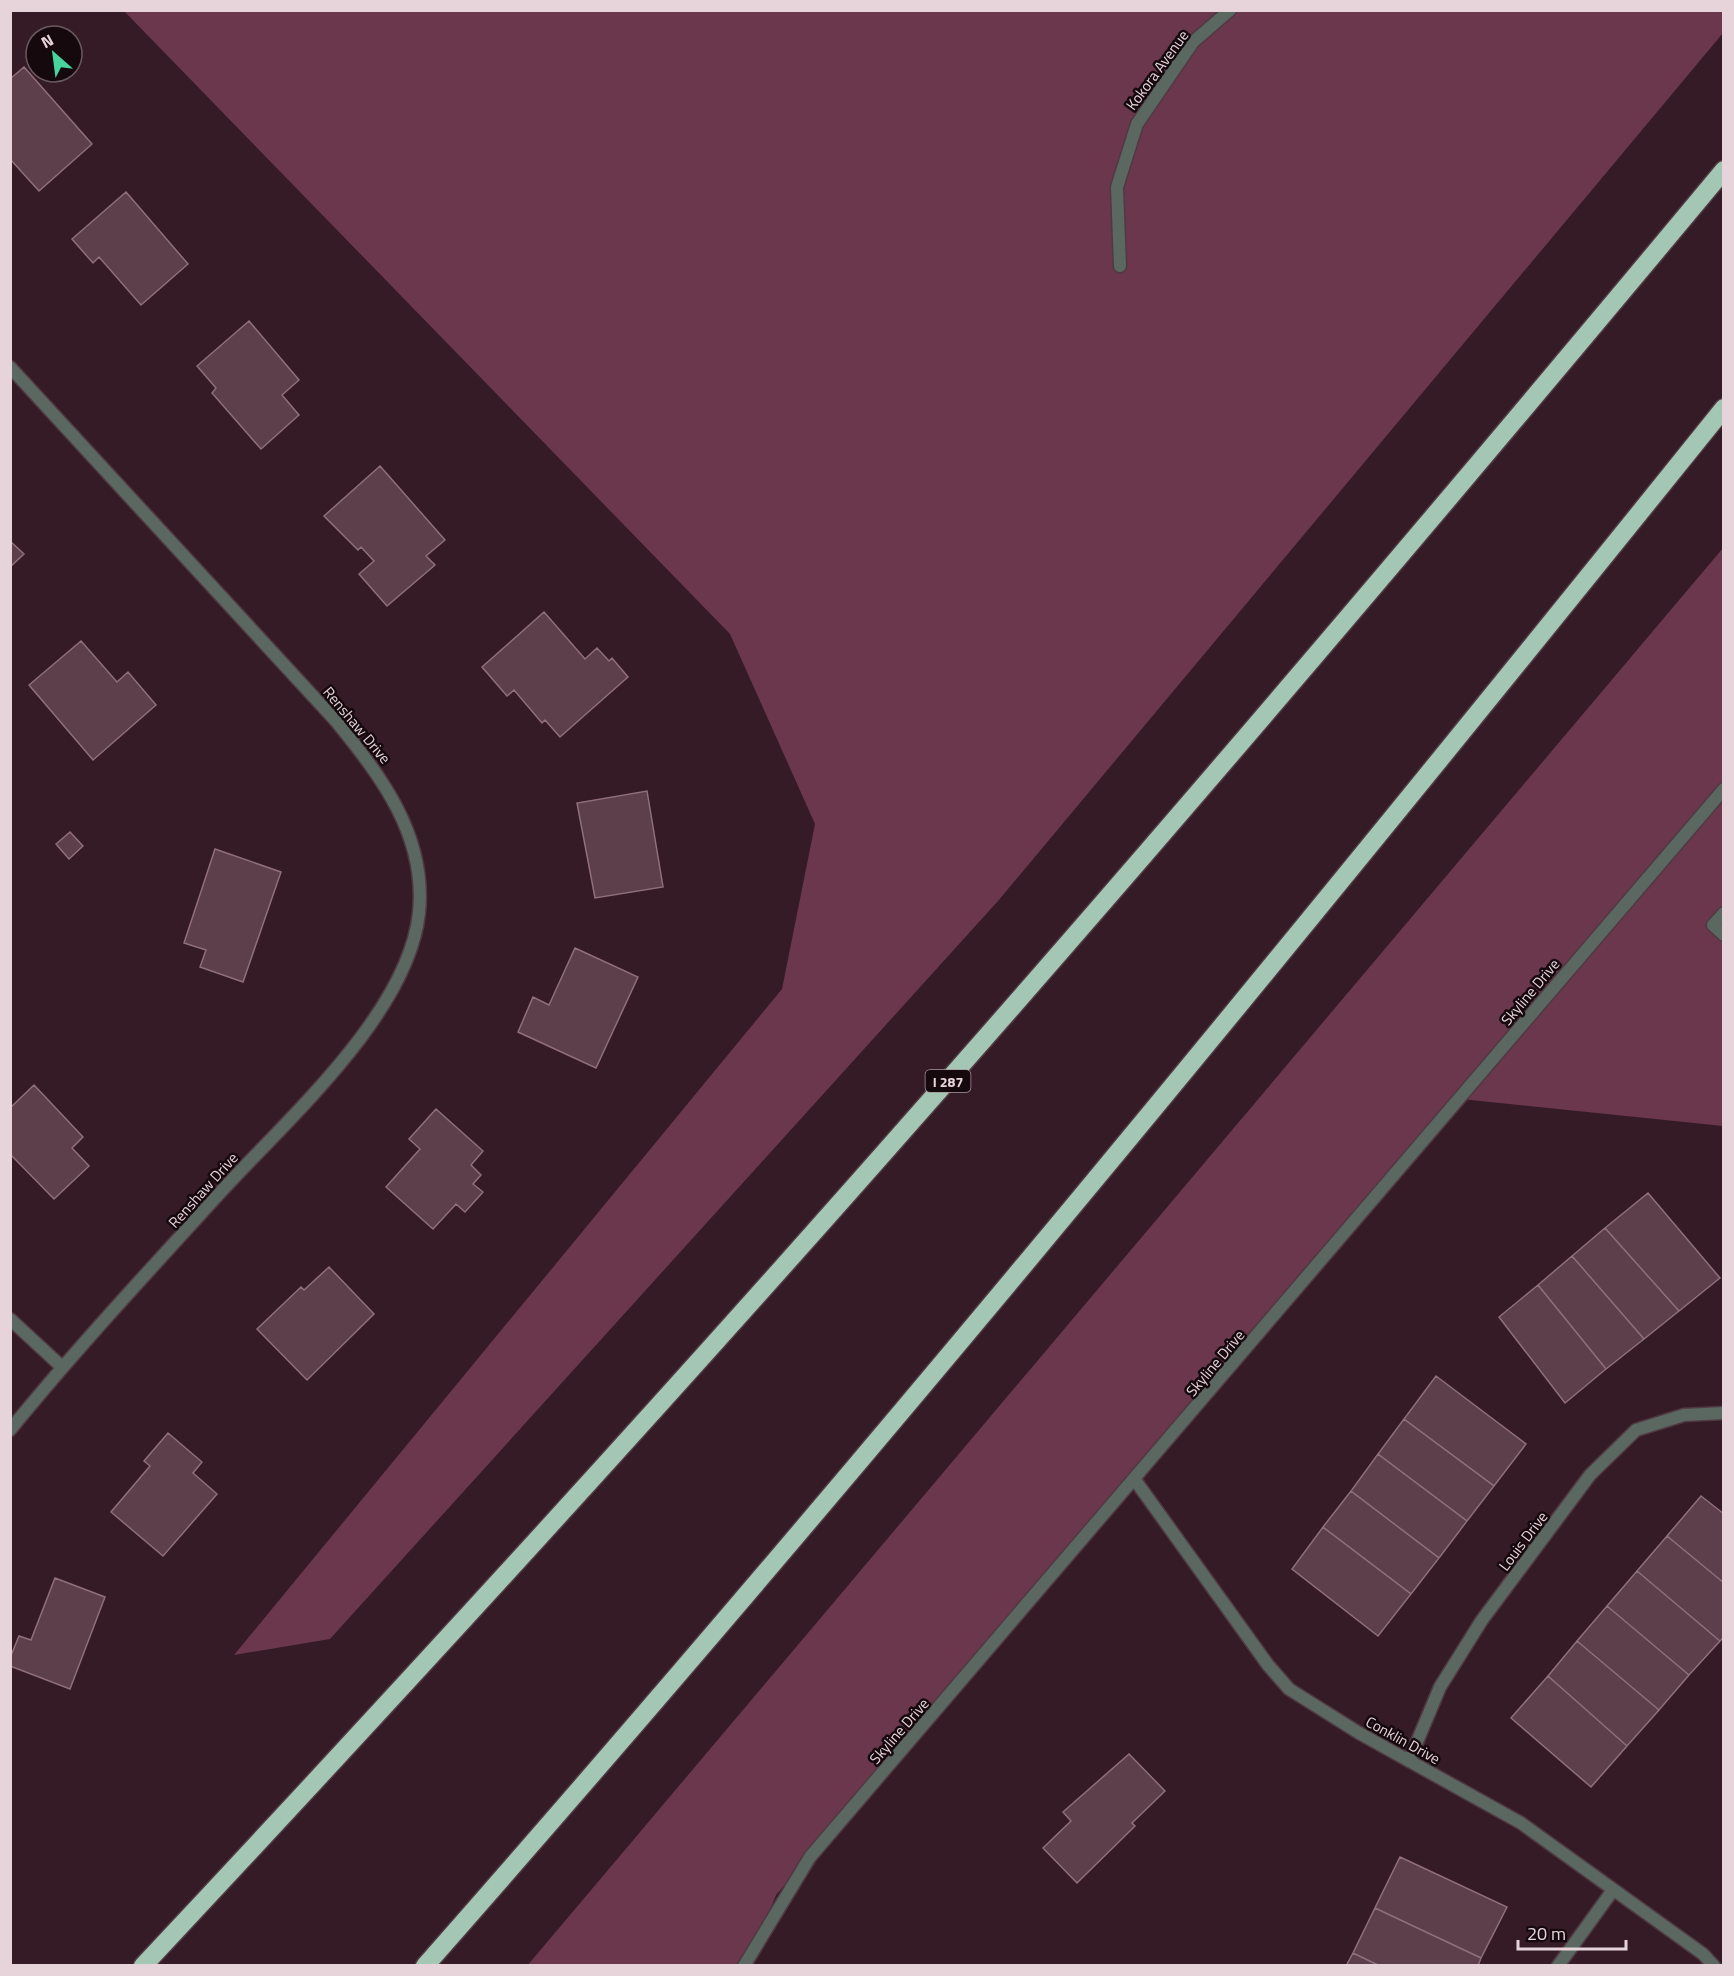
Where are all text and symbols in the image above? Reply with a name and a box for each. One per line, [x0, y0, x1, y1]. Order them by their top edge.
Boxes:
north arrow [24, 24, 84, 84]
street label: Kokora Avenue [1120, 25, 1194, 115]
text: N [36, 28, 57, 54]
street label: Renshaw Drive [318, 681, 396, 769]
street label: Skyline Drive [1495, 954, 1565, 1030]
road number: I 287 [926, 1070, 970, 1092]
street label: Renshaw Drive [163, 1147, 243, 1233]
street label: Skyline Drive [1180, 1325, 1250, 1401]
street label: Louis Drive [1493, 1506, 1553, 1576]
street label: Skyline Drive [864, 1693, 934, 1769]
street label: Conklin Drive [1362, 1710, 1444, 1770]
scale bar [1518, 1913, 1626, 1951]
text: 20 m [1527, 1920, 1566, 1947]

